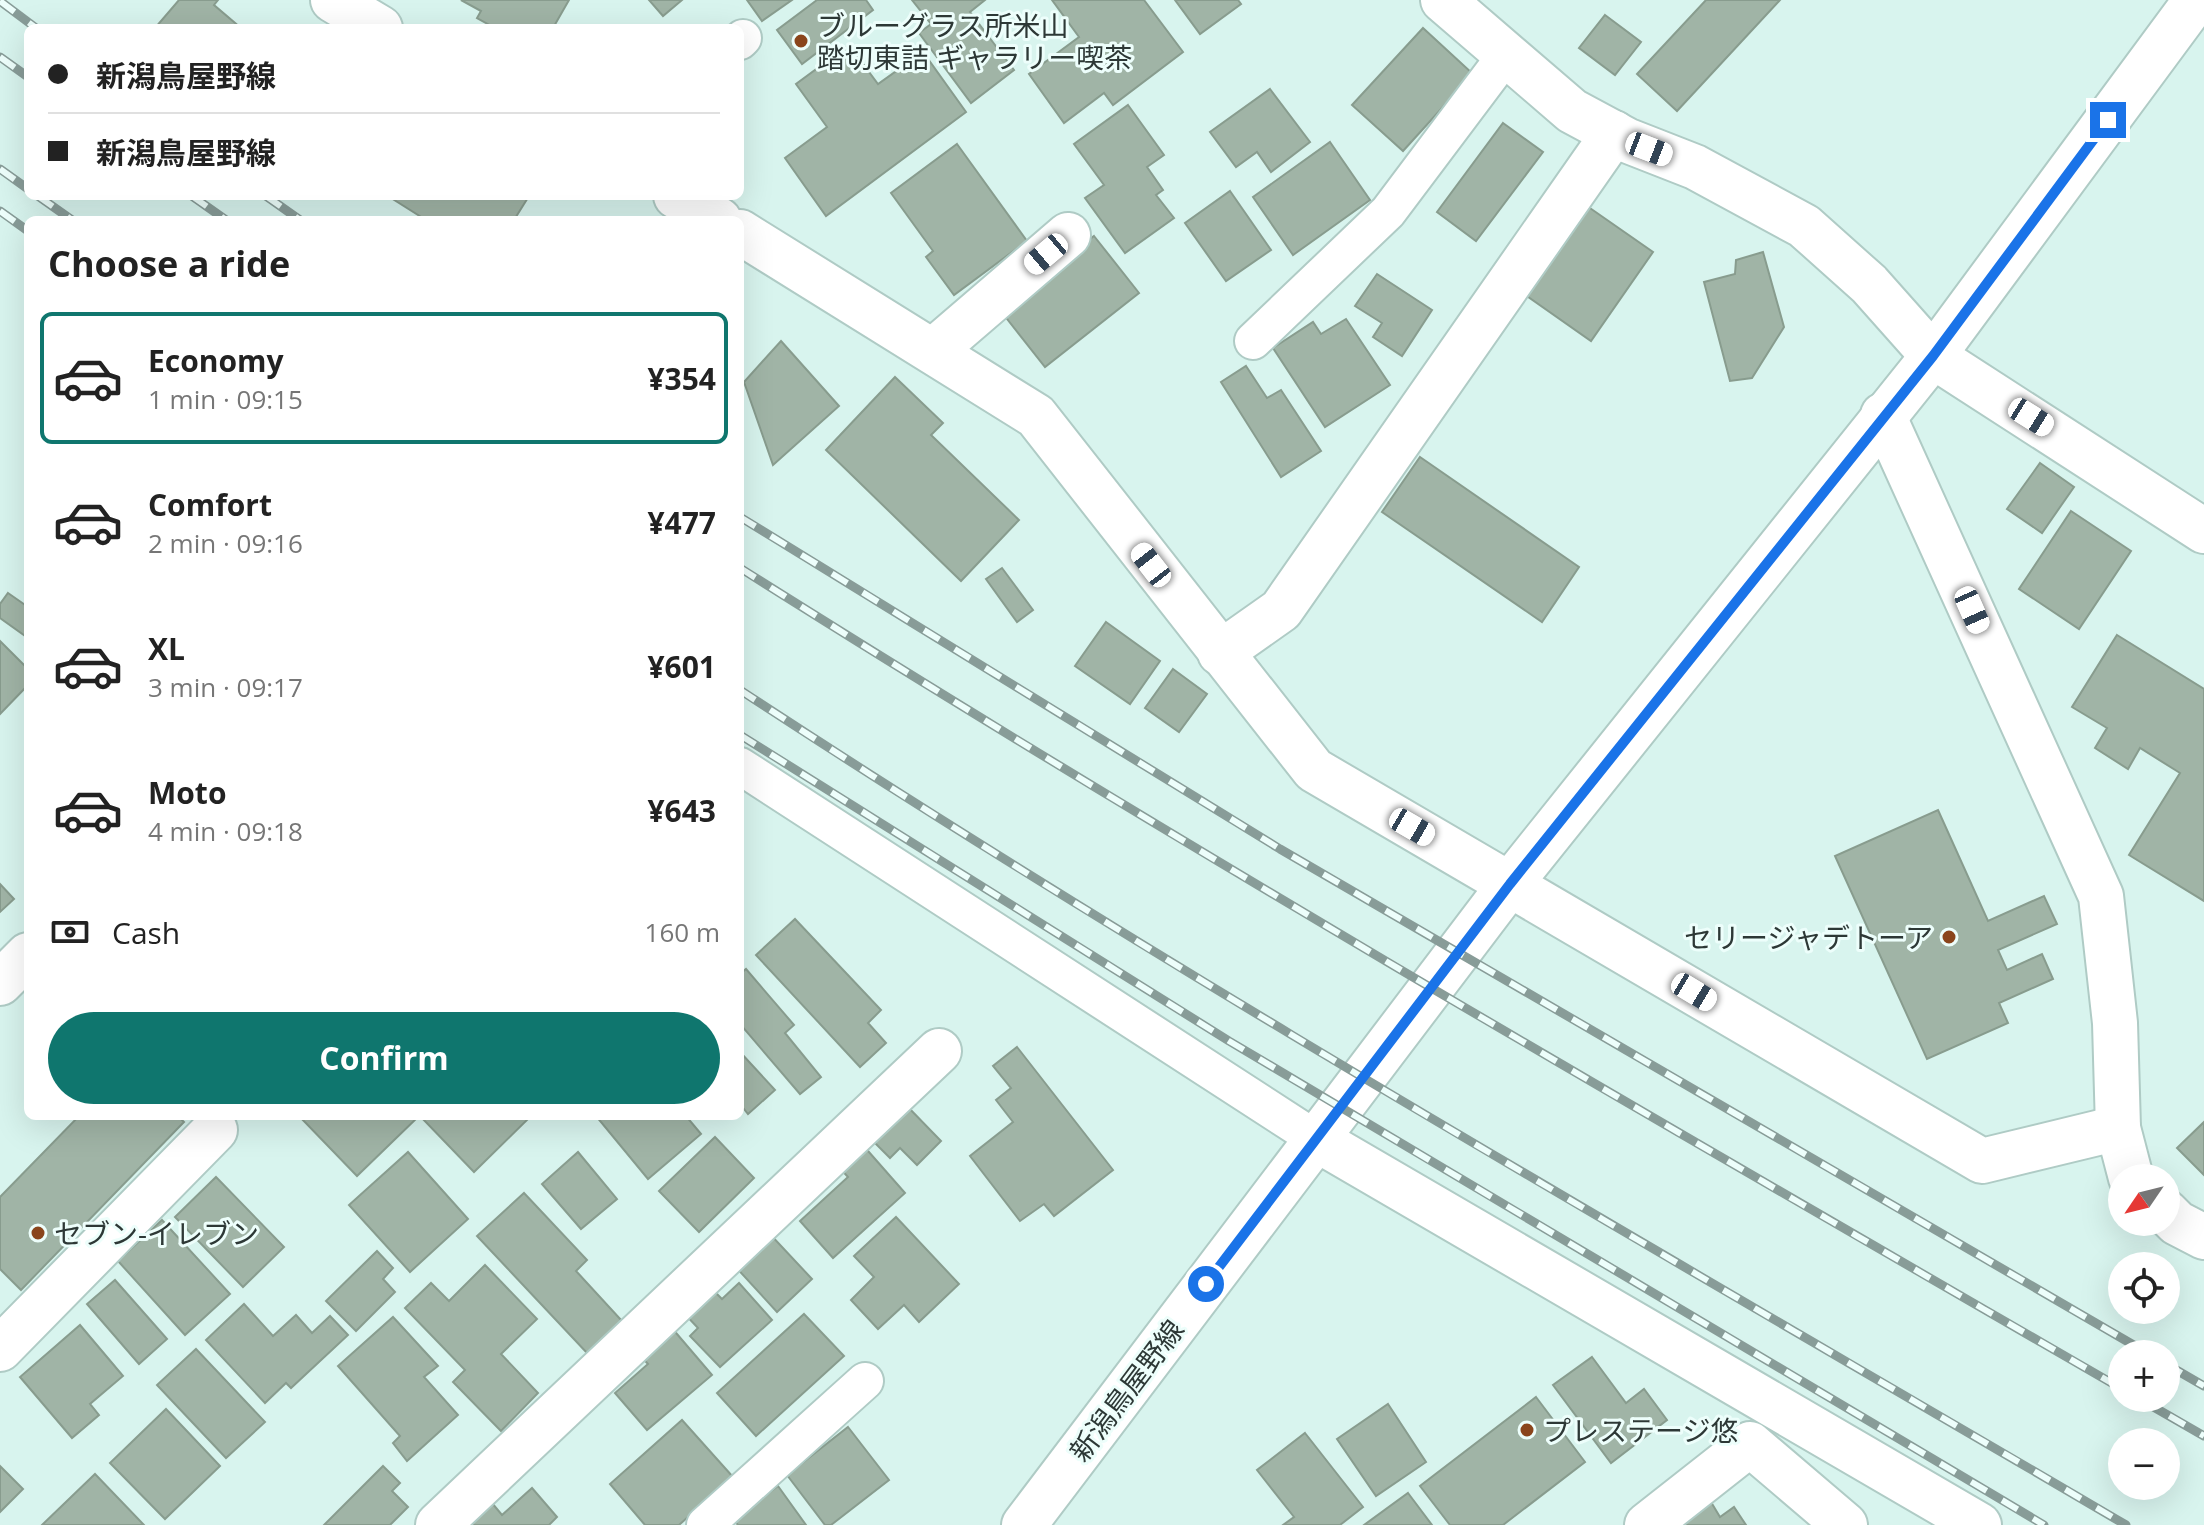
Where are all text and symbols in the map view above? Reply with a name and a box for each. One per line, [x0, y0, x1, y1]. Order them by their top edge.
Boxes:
place label: ブルーグラス所米山 踏切東詰 ギャラリー喫茶 [817, 6, 1132, 76]
marker: ブルーグラス所米山 踏切東詰 ギャラリー喫茶 [792, 32, 810, 50]
text: 新潟鳥屋野線 [96, 55, 276, 96]
route end [2090, 102, 2126, 138]
car [1622, 129, 1676, 169]
text: 新潟鳥屋野線 [96, 132, 276, 173]
car [1020, 229, 1072, 279]
text: Choose a ride [48, 239, 290, 288]
text: Economy [148, 340, 284, 381]
icon: car [52, 342, 124, 414]
text: ¥354 [647, 358, 716, 399]
text: 1 min · 09:15 [148, 381, 303, 417]
car [2004, 394, 2058, 440]
text: Comfort [148, 484, 272, 525]
icon: car [52, 486, 124, 558]
text: ¥477 [647, 502, 716, 543]
text: 2 min · 09:16 [148, 525, 303, 561]
car [1127, 539, 1175, 591]
car [1951, 583, 1993, 637]
text: XL [148, 628, 185, 669]
icon: car [52, 630, 124, 702]
text: ¥601 [647, 646, 716, 687]
text: 3 min · 09:17 [148, 669, 303, 705]
text: Moto [148, 772, 226, 813]
icon: car [52, 774, 124, 846]
text: ¥643 [647, 790, 716, 831]
car [1385, 805, 1439, 849]
text: 4 min · 09:18 [148, 813, 303, 849]
icon: cash [48, 910, 92, 954]
text: Cash [112, 912, 180, 953]
text: 160 m [645, 914, 720, 950]
place label: セリージャデトーア [1684, 918, 1933, 956]
marker: セリージャデトーア [1940, 928, 1958, 946]
car [1667, 969, 1721, 1015]
button: Confirm [48, 1012, 720, 1104]
north arrow [2108, 1164, 2180, 1236]
map controls [2108, 1164, 2180, 1500]
place label: セブン-イレブン [54, 1214, 259, 1252]
marker: セブン-イレブン [29, 1224, 47, 1242]
button: locate [2108, 1252, 2180, 1324]
route start [1188, 1266, 1224, 1302]
street label: 新潟鳥屋野線 [1060, 1311, 1192, 1469]
button: + [2108, 1340, 2180, 1412]
place label: プレステージ悠 [1543, 1411, 1738, 1449]
marker: プレステージ悠 [1518, 1421, 1536, 1439]
button: − [2108, 1428, 2180, 1500]

